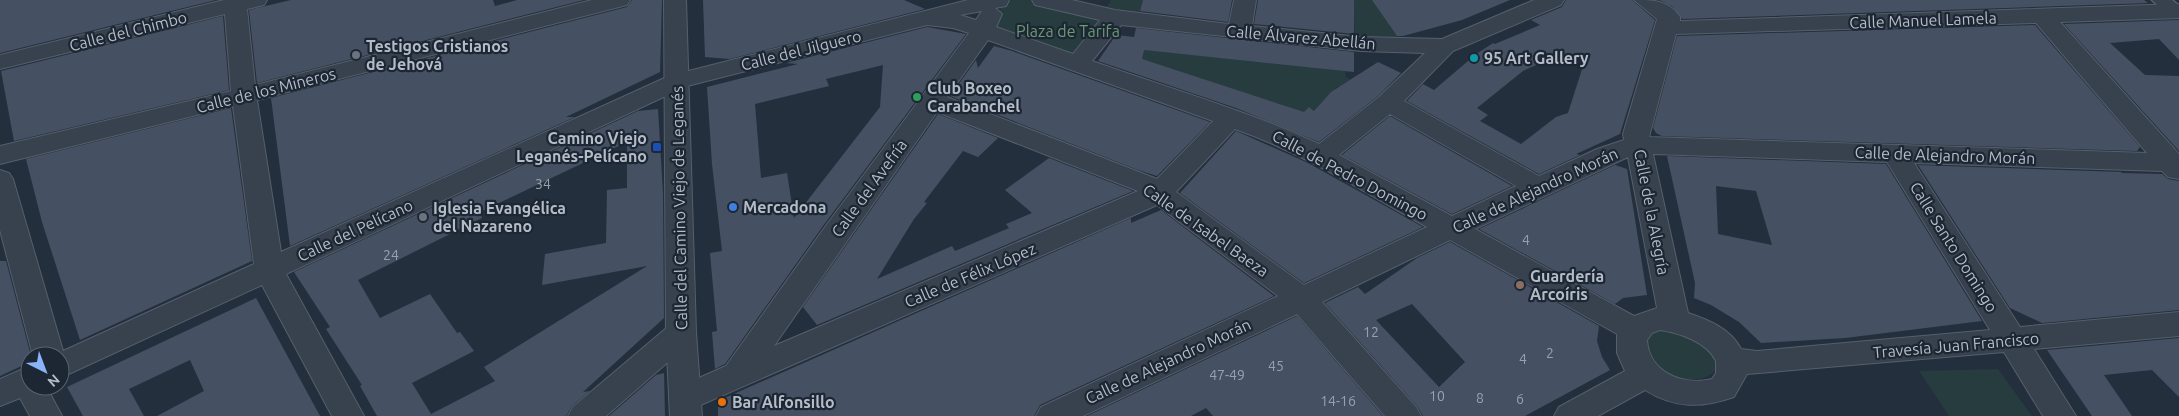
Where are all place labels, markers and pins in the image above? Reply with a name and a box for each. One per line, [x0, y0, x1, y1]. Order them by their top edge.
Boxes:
place label: Testigos Cristianos de Jehová [366, 37, 508, 73]
marker: Testigos Cristianos de Jehová [350, 49, 362, 61]
place label: 95 Art Gallery [1484, 49, 1589, 67]
marker: 95 Art Gallery [1468, 52, 1480, 64]
place label: Club Boxeo Carabanchel [927, 79, 1020, 115]
marker: Club Boxeo Carabanchel [911, 91, 923, 103]
place label: Camino Viejo Leganés-Pelícano [516, 129, 647, 165]
marker: Camino Viejo Leganés-Pelícano [651, 141, 663, 153]
place label: Mercadona [743, 198, 826, 216]
place label: Iglesia Evangélica del Nazareno [433, 199, 566, 235]
marker: Mercadona [727, 201, 739, 213]
marker: Iglesia Evangélica del Nazareno [417, 211, 429, 223]
place label: Guardería Arcoíris [1530, 267, 1604, 303]
marker: Guardería Arcoíris [1514, 279, 1526, 291]
place label: Bar Alfonsillo [732, 393, 835, 411]
marker: Bar Alfonsillo [716, 396, 728, 408]

